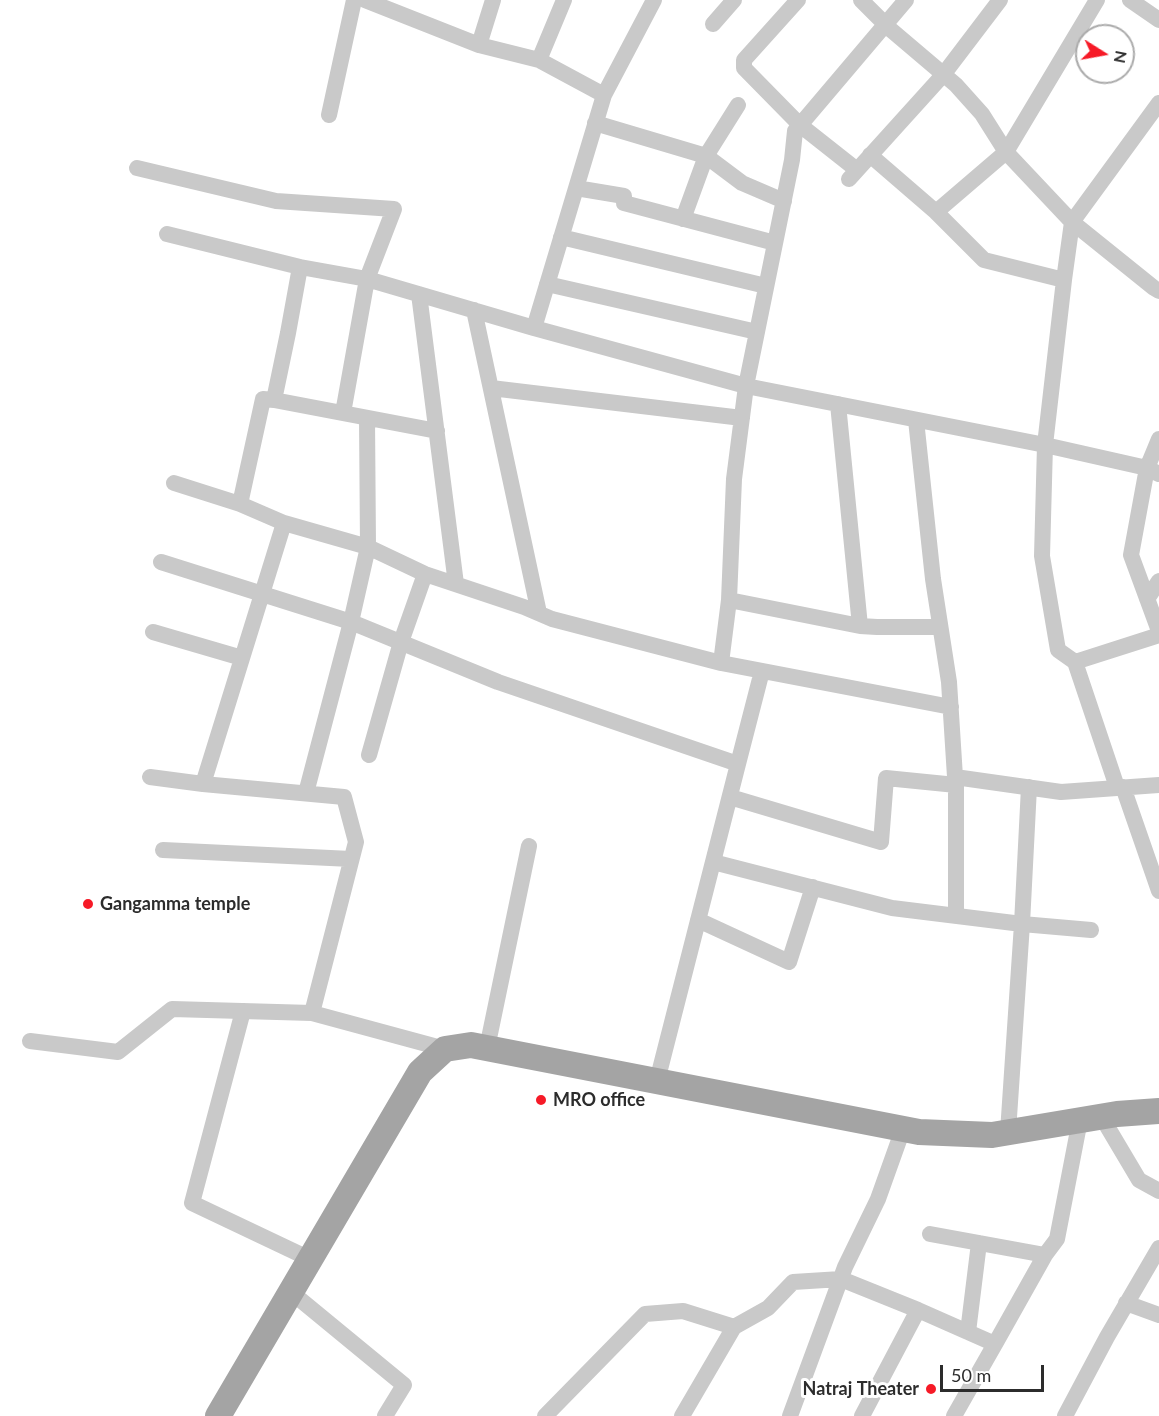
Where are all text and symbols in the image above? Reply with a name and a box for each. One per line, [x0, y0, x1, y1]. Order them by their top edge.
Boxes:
north arrow [1075, 24, 1135, 84]
text: N [1111, 49, 1132, 65]
place label: Gangamma temple [100, 893, 250, 915]
marker: Gangamma temple [81, 897, 95, 911]
place label: MRO office [553, 1089, 645, 1111]
marker: MRO office [534, 1093, 548, 1107]
scale bar [943, 1353, 1046, 1391]
text: 50 m [951, 1364, 991, 1386]
place label: Natraj Theater [803, 1378, 919, 1400]
marker: Natraj Theater [924, 1382, 938, 1396]

